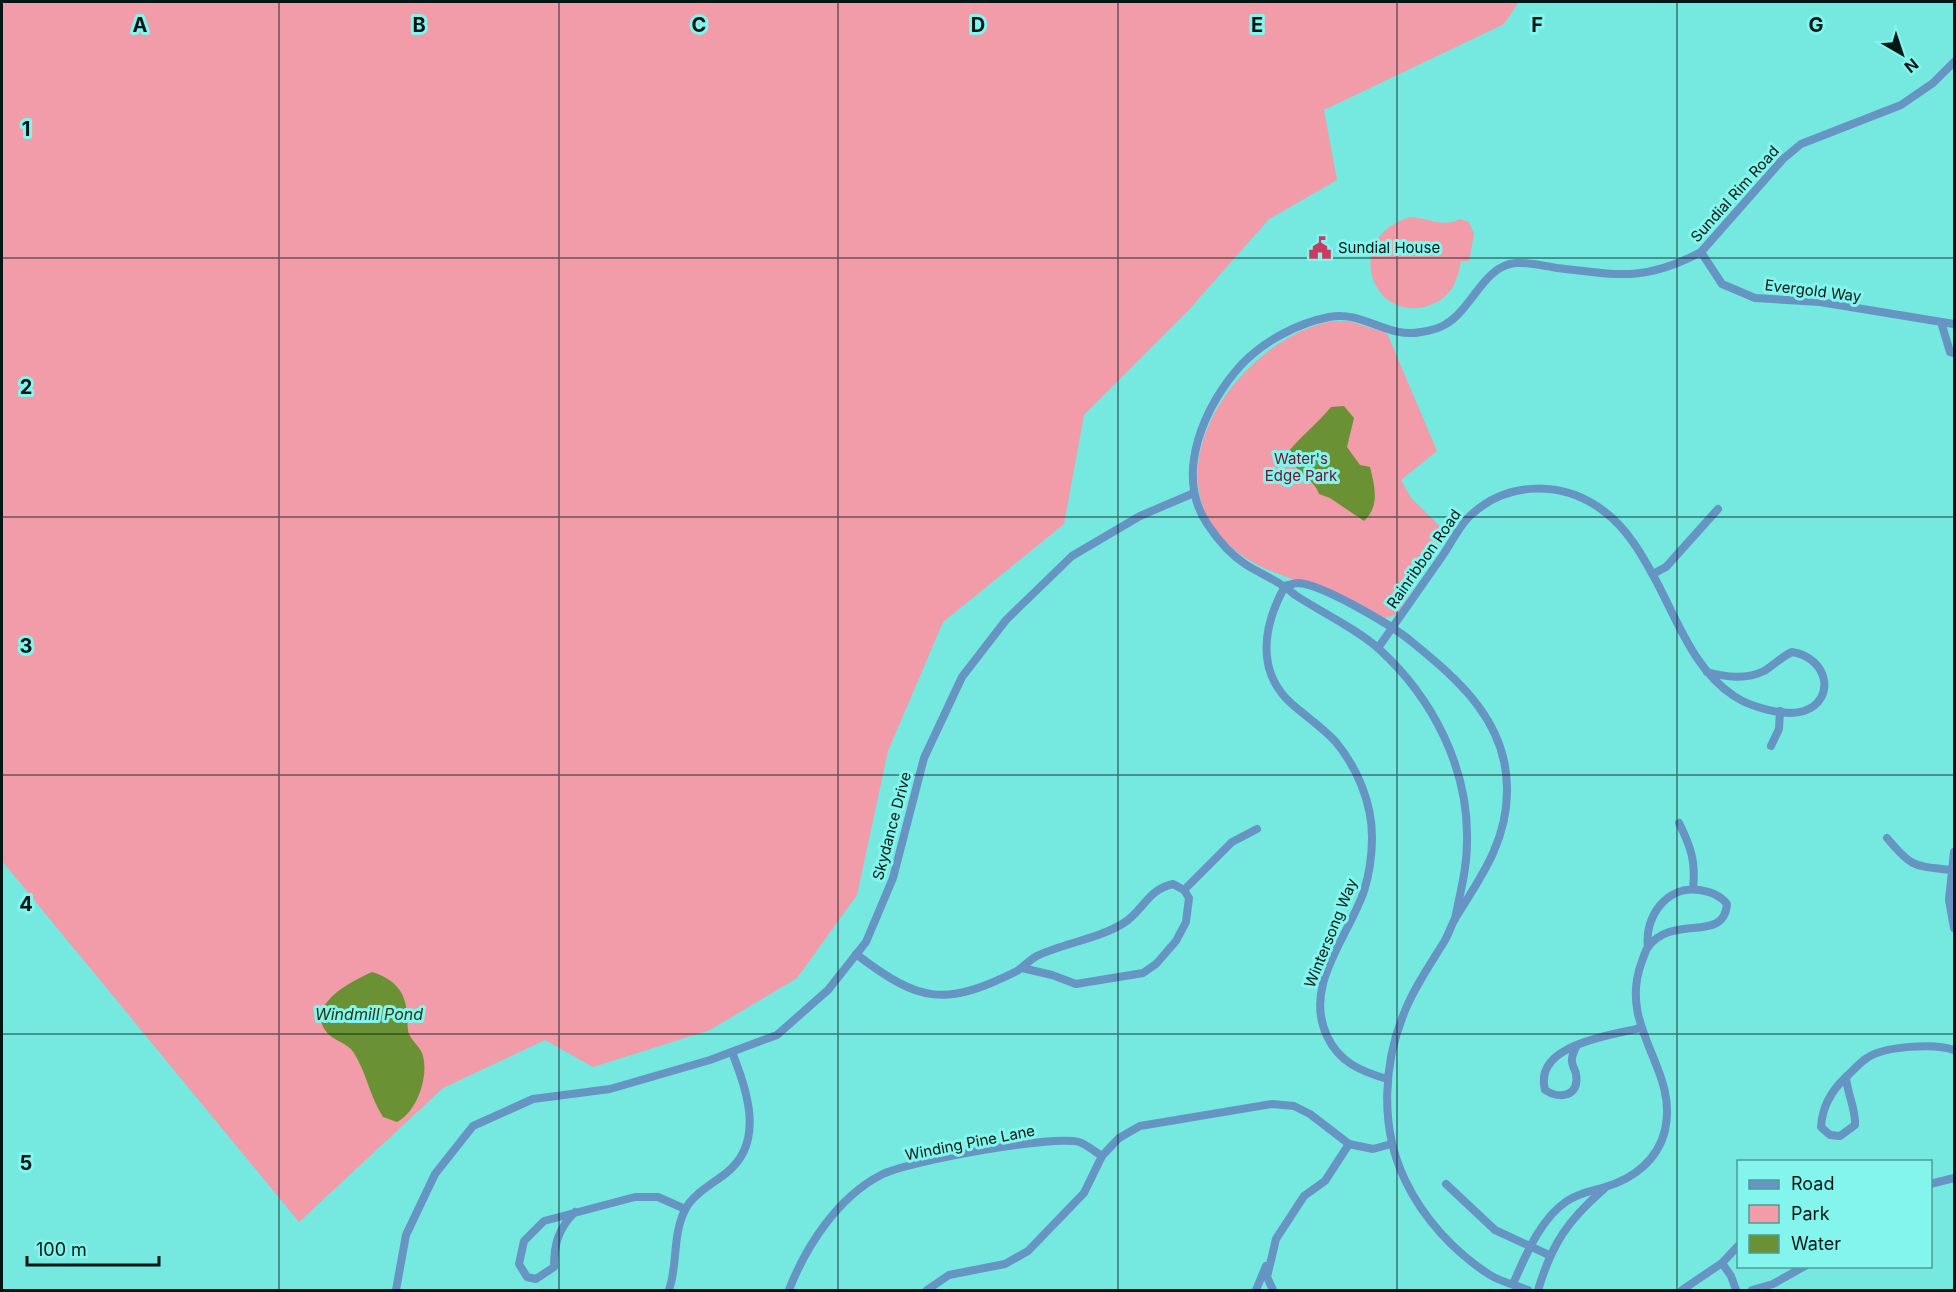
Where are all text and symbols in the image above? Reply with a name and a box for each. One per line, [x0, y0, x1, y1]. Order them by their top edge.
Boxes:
text: A [133, 13, 148, 37]
text: B [412, 13, 426, 37]
text: C [692, 13, 706, 37]
text: D [971, 13, 985, 37]
text: E [1251, 13, 1263, 37]
text: F [1531, 13, 1543, 37]
text: G [1808, 13, 1824, 37]
north arrow [1872, 24, 1932, 84]
text: N [1900, 54, 1922, 77]
text: 1 [22, 117, 30, 141]
street label: Sundial Rim Road [1686, 142, 1783, 246]
public building icon: Sundial House [1307, 235, 1333, 261]
place label: Sundial House [1338, 238, 1440, 257]
street label: Evergold Way [1764, 275, 1863, 306]
text: 2 [20, 375, 32, 399]
park label: Water's Edge Park [1265, 449, 1338, 485]
street label: Rainribbon Road [1382, 505, 1465, 612]
text: 3 [20, 634, 32, 658]
street label: Skydance Drive [868, 770, 915, 882]
street label: Wintersong Way [1300, 875, 1361, 990]
text: 4 [19, 892, 33, 916]
water label: Windmill Pond [315, 1004, 423, 1024]
street label: Winding Pine Lane [903, 1121, 1036, 1164]
text: 5 [20, 1151, 32, 1175]
legend [1737, 1160, 1932, 1268]
text: Road [1791, 1173, 1834, 1194]
text: Park [1791, 1203, 1830, 1224]
scale bar [27, 1229, 159, 1267]
text: Water [1791, 1233, 1841, 1254]
text: 100 m [36, 1239, 87, 1260]

